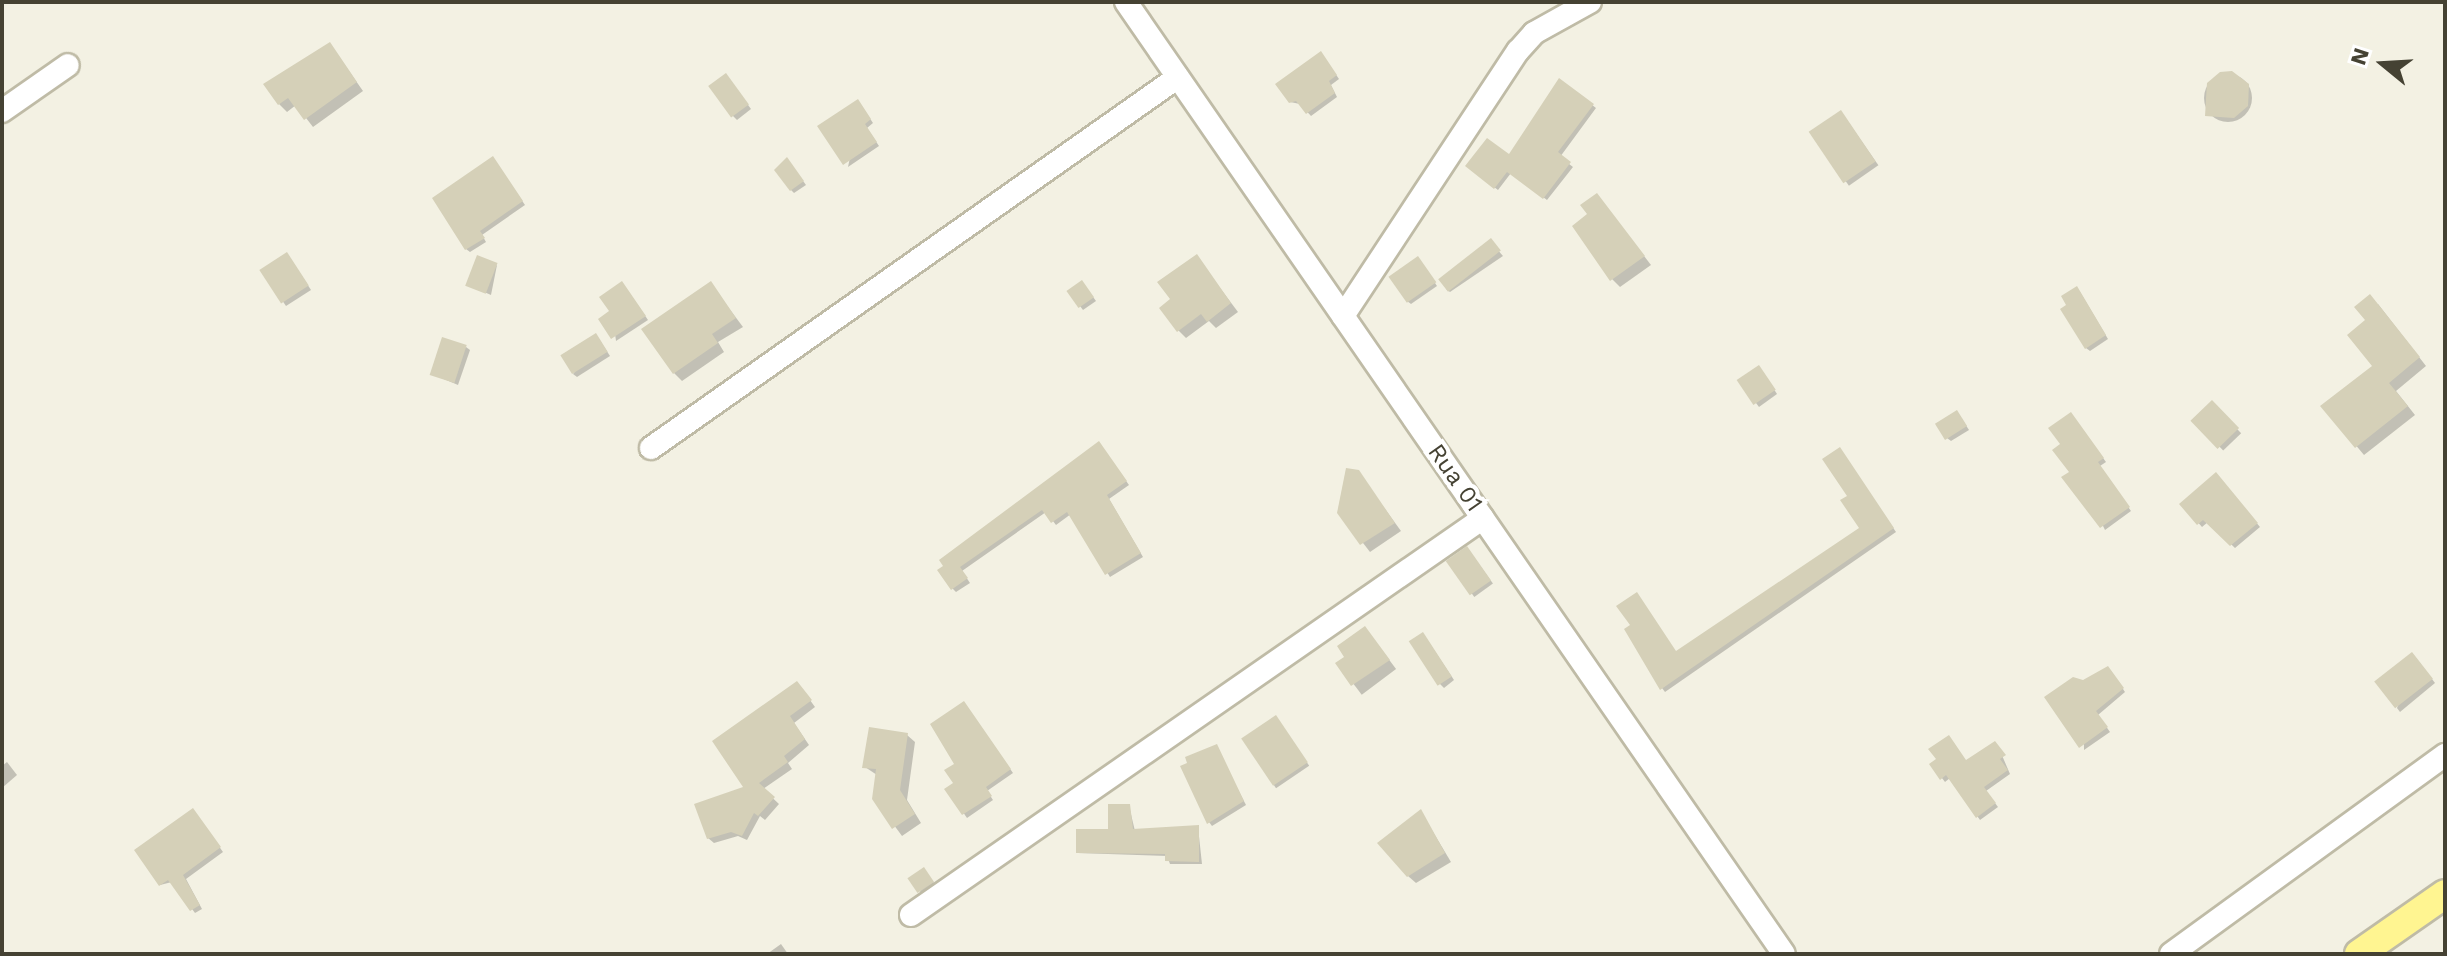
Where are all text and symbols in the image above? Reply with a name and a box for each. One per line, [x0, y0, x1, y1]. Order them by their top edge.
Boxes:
north arrow [2343, 24, 2423, 104]
text: N [2345, 45, 2374, 68]
street label: Rua 01 [1421, 438, 1489, 518]

